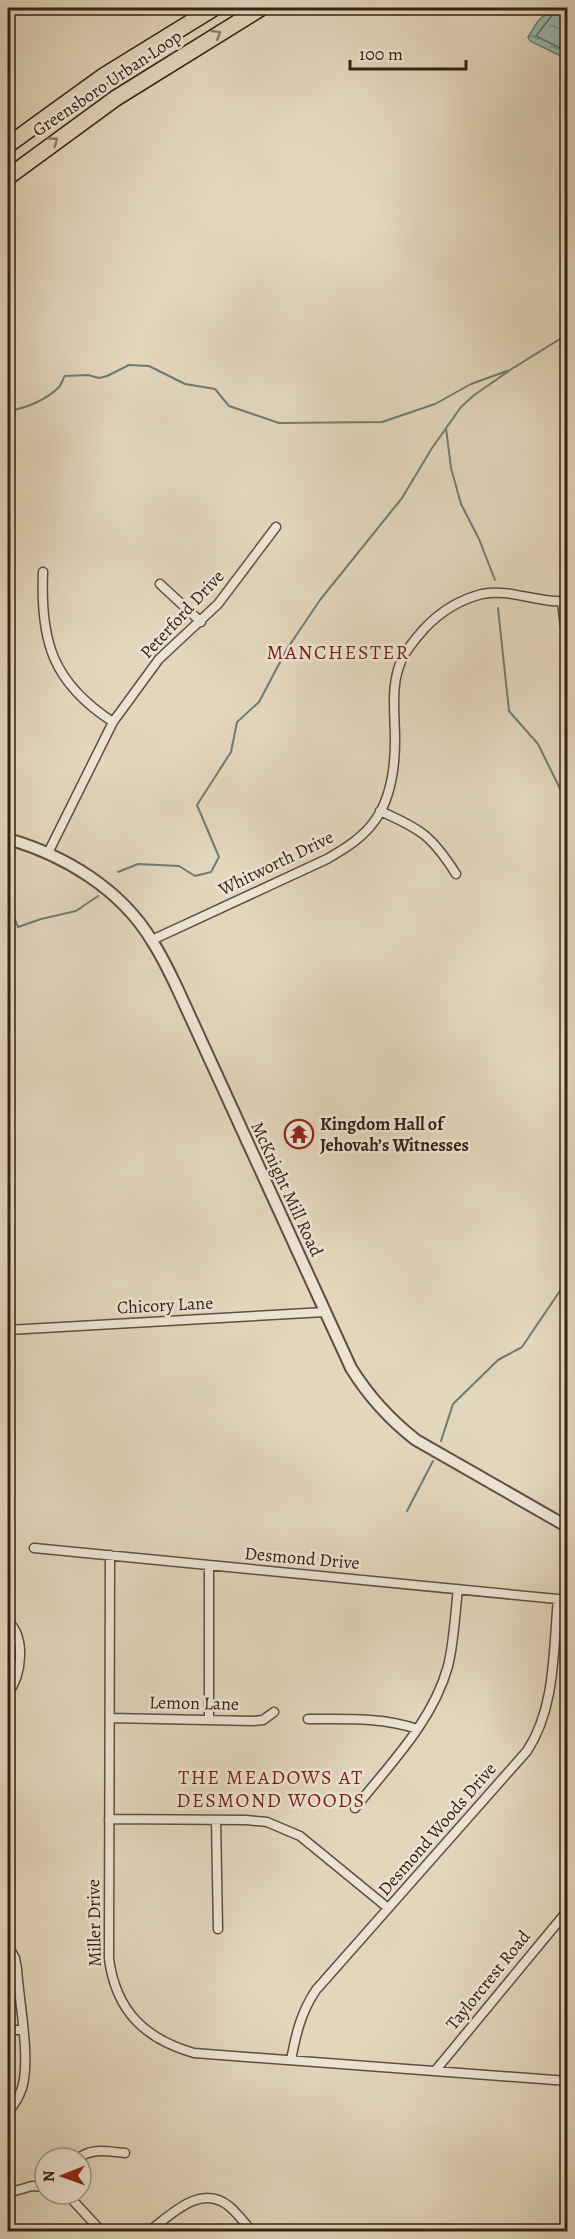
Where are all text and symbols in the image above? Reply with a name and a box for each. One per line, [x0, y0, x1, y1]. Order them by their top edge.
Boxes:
street label: Greensboro Urban Loop [28, 24, 186, 142]
one-way arrow [211, 30, 221, 42]
scale bar [350, 33, 466, 71]
text: 100 m [359, 42, 403, 66]
one-way arrow [47, 137, 58, 148]
street label: Peterford Drive [135, 564, 229, 664]
district label: MANCHESTER [267, 639, 409, 666]
street label: Whitworth Drive [214, 825, 337, 902]
place label: Kingdom Hall of Jehovah’s Witnesses [320, 1112, 469, 1157]
street label: McKnight Mill Road [245, 1118, 329, 1261]
temple icon: Kingdom Hall of Jehovah’s Witnesses [283, 1118, 315, 1150]
street label: Chicory Lane [116, 1290, 214, 1320]
street label: Desmond Drive [243, 1541, 361, 1575]
street label: Lemon Lane [149, 1690, 239, 1716]
street label: Desmond Woods Drive [372, 1757, 502, 1901]
district label: THE MEADOWS AT DESMOND WOODS [176, 1764, 366, 1814]
street label: Miller Drive [81, 1879, 107, 1967]
street label: Taylorcrest Road [440, 1925, 536, 2035]
north arrow [33, 2146, 93, 2206]
text: N [38, 2170, 60, 2182]

